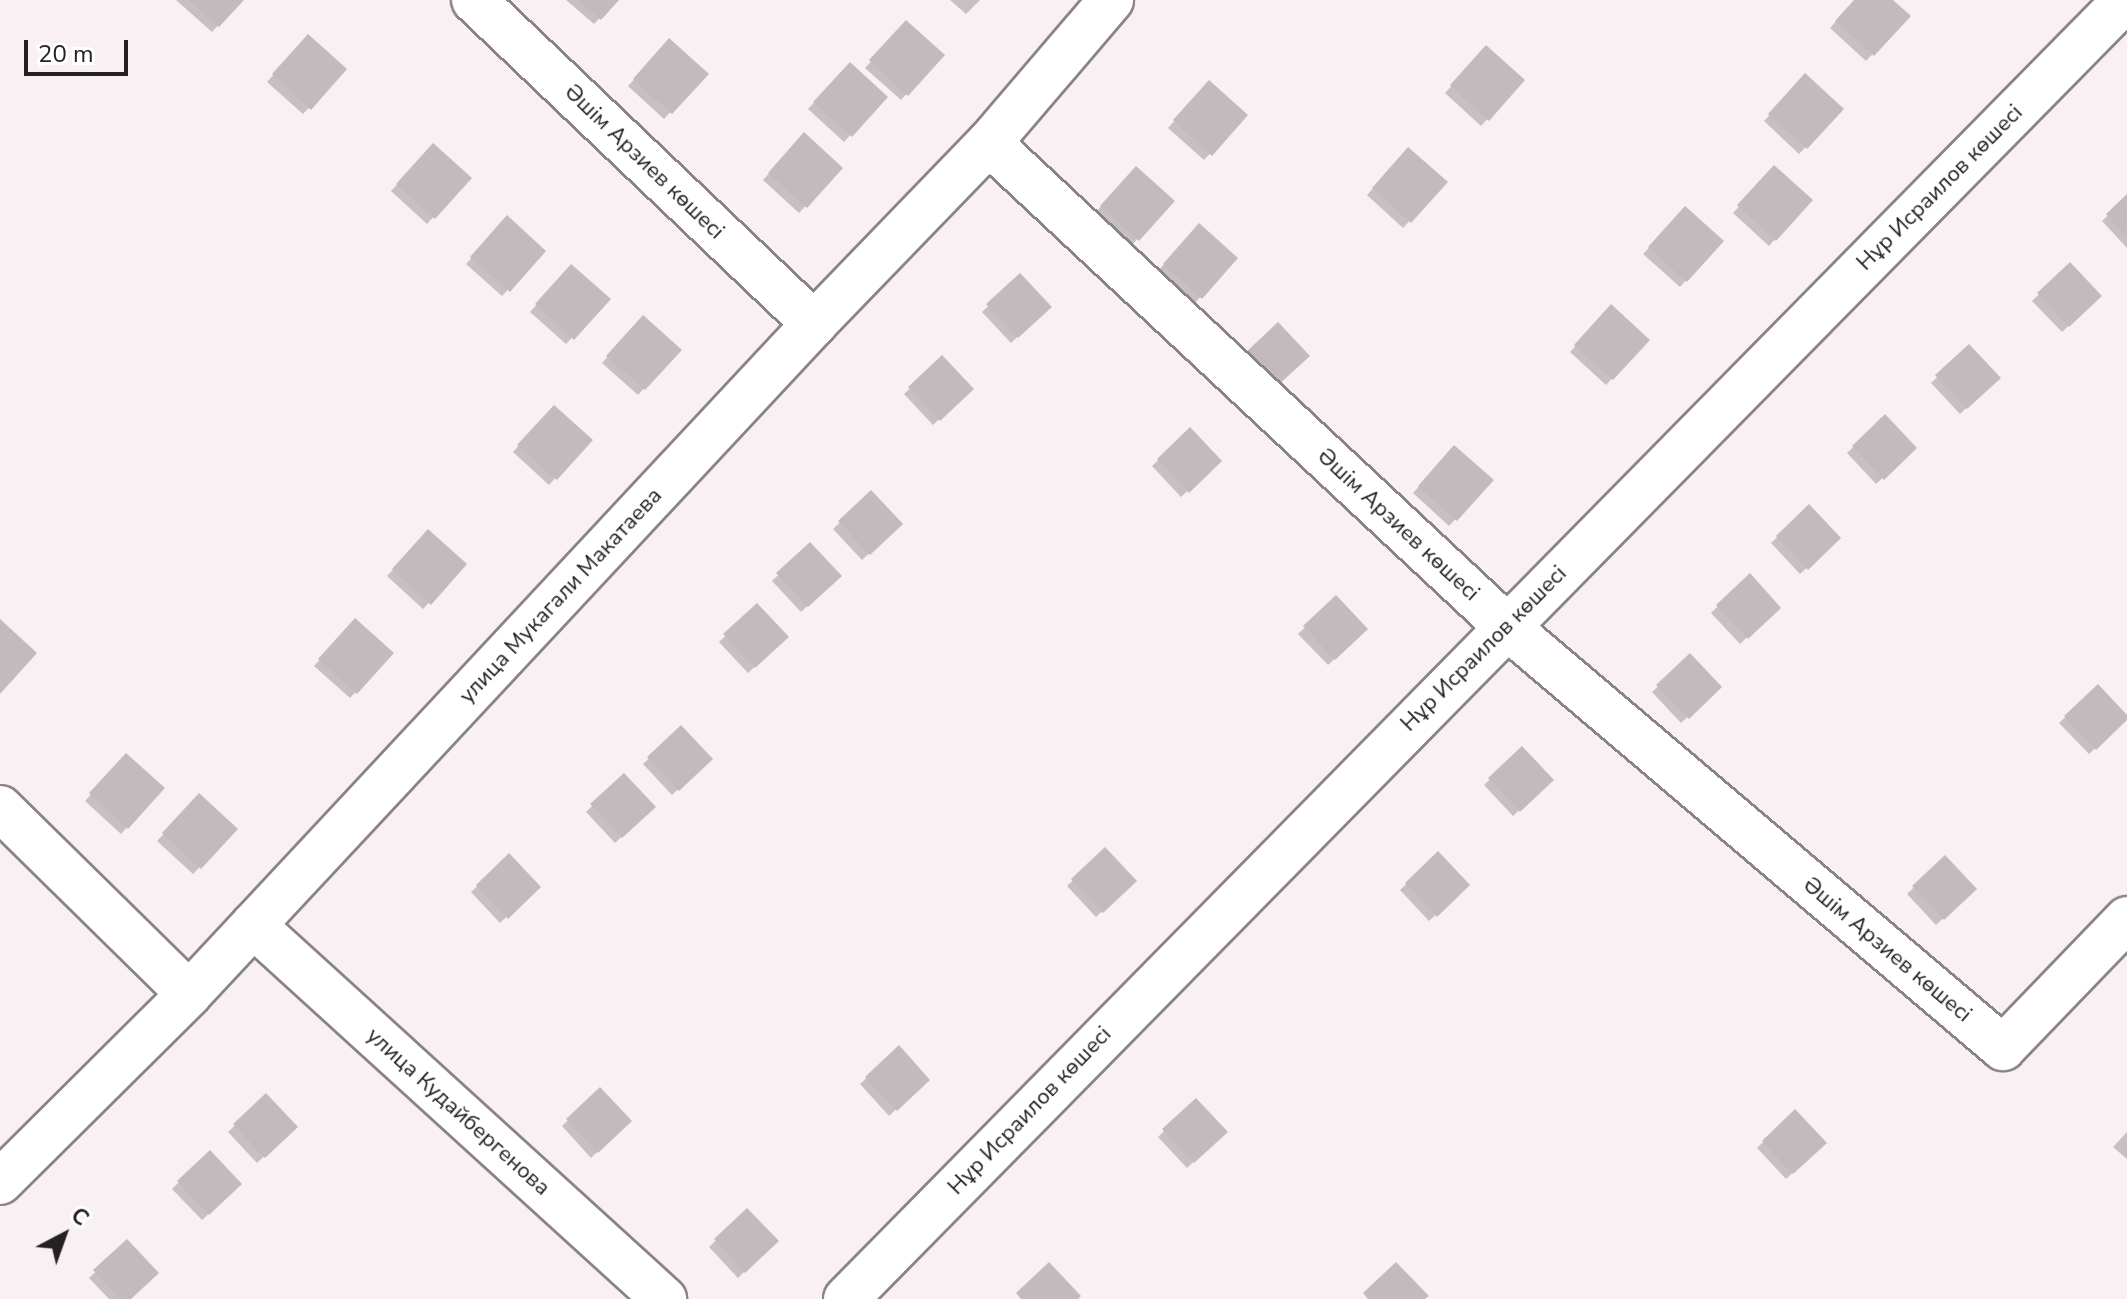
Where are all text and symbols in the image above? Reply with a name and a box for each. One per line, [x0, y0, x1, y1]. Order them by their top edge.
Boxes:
scale bar [28, 24, 132, 74]
text: 20 m [38, 38, 94, 70]
street label: Әшім Арзиев көшесі [559, 79, 729, 245]
street label: Нұр Исраилов көшесі [1852, 100, 2028, 276]
street label: Әшім Арзиев көшесі [1312, 443, 1484, 607]
street label: улица Мукагали Макатаева [454, 483, 668, 709]
street label: Нұр Исраилов көшесі [1396, 561, 1572, 737]
street label: Әшім Арзиев көшесі [1797, 872, 1977, 1028]
street label: Нұр Исраилов көшесі [943, 1022, 1117, 1200]
street label: улица Кудайбергенова [361, 1023, 555, 1201]
north arrow [24, 1195, 104, 1275]
text: С [64, 1201, 95, 1233]

